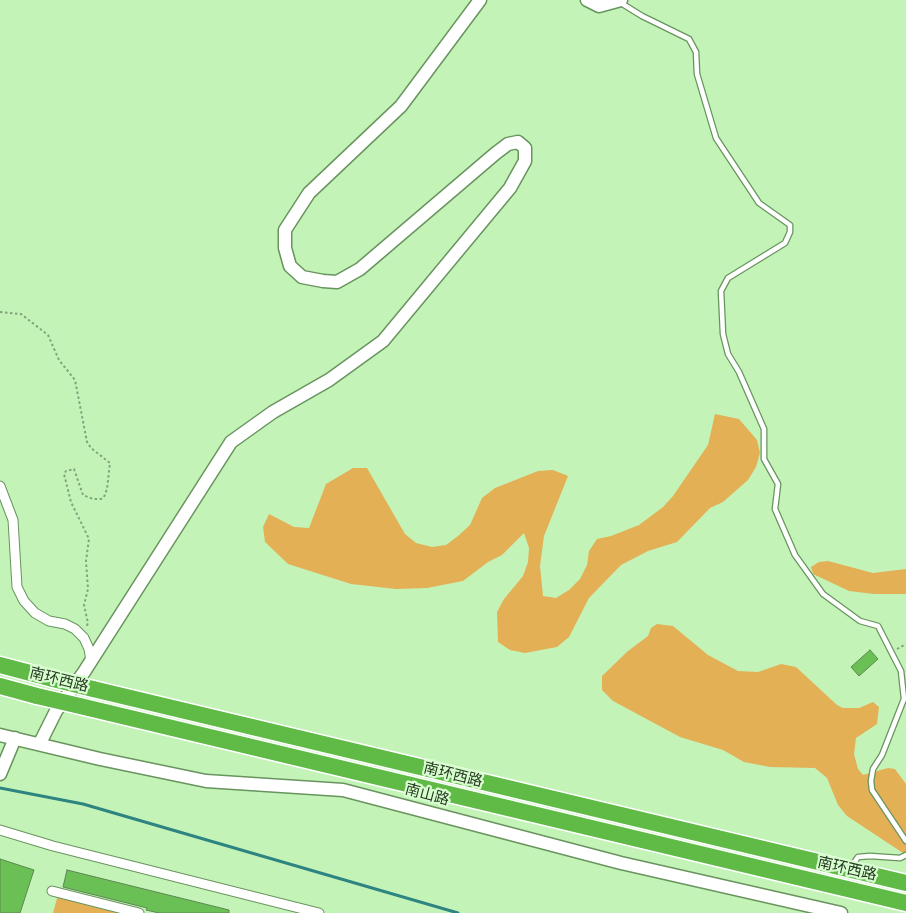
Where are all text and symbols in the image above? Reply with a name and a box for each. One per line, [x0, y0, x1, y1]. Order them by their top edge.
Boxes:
street label: 南环西路 [28, 664, 90, 696]
street label: 南环西路 [422, 759, 484, 791]
street label: 南山路 [403, 780, 451, 810]
street label: 南环西路 [816, 853, 878, 885]

